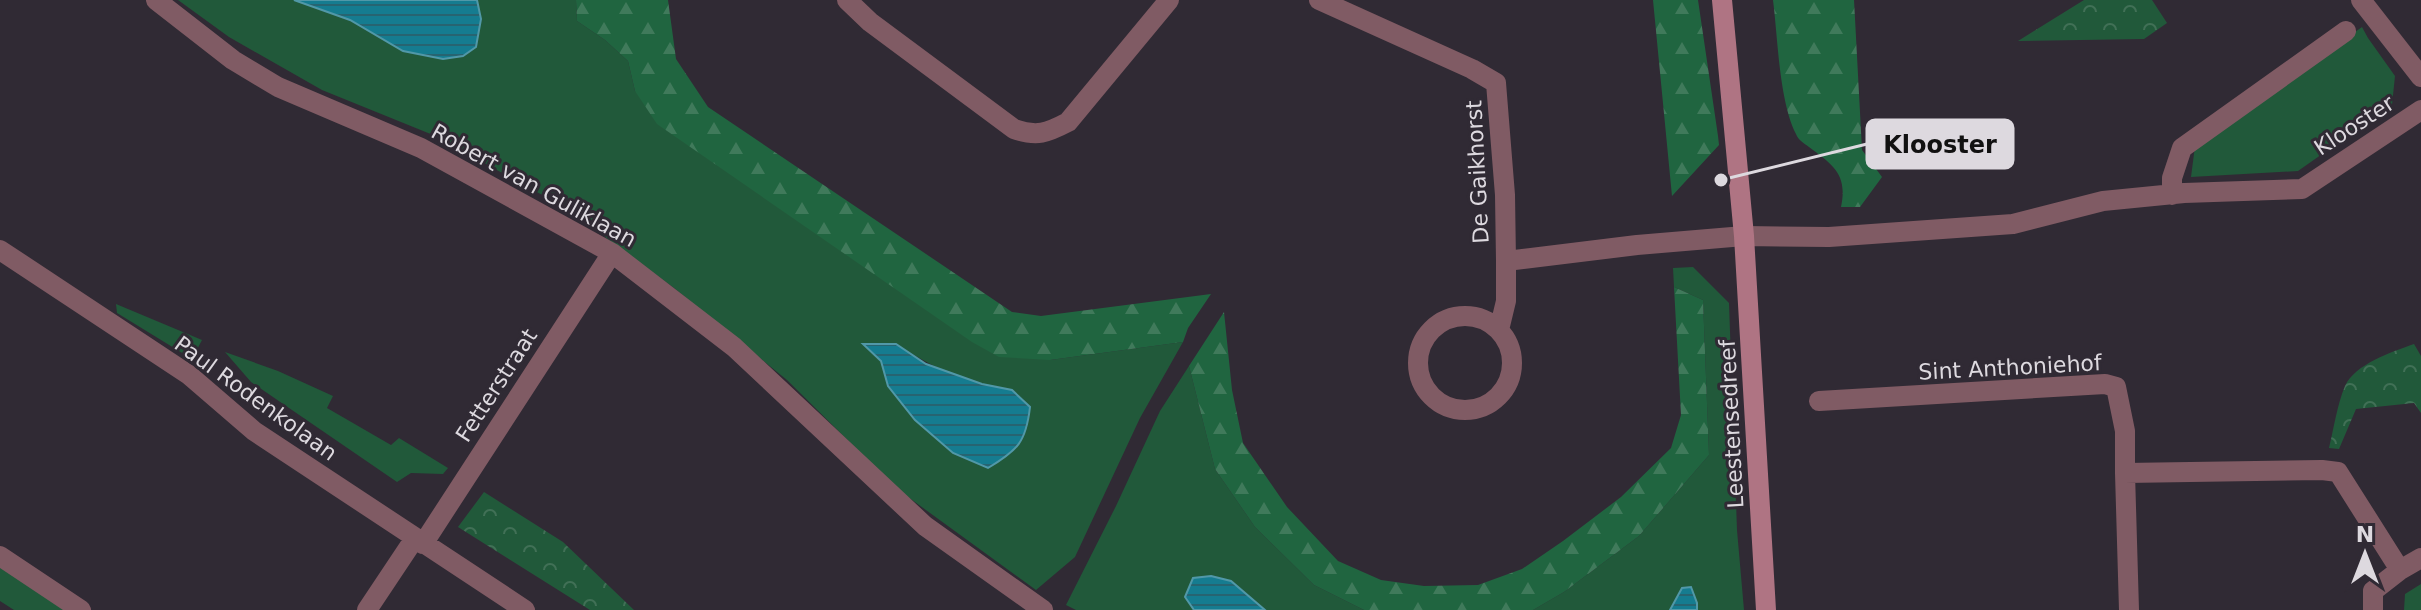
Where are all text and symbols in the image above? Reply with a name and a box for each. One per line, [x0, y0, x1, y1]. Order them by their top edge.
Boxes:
street label: Klooster [2310, 90, 2400, 160]
street label: De Gaikhorst [1461, 99, 1494, 244]
street label: Robert van Guliklaan [427, 119, 641, 252]
callout: Klooster [1867, 120, 2013, 168]
text: Klooster [1883, 131, 1997, 159]
street label: Fetterstraat [451, 324, 542, 446]
street label: Paul Rodenkolaan [170, 331, 342, 466]
street label: Leestensedreef [1715, 338, 1748, 509]
street label: Sint Anthoniehof [1918, 350, 2104, 385]
north arrow [2325, 514, 2405, 594]
text: N [2356, 522, 2374, 547]

